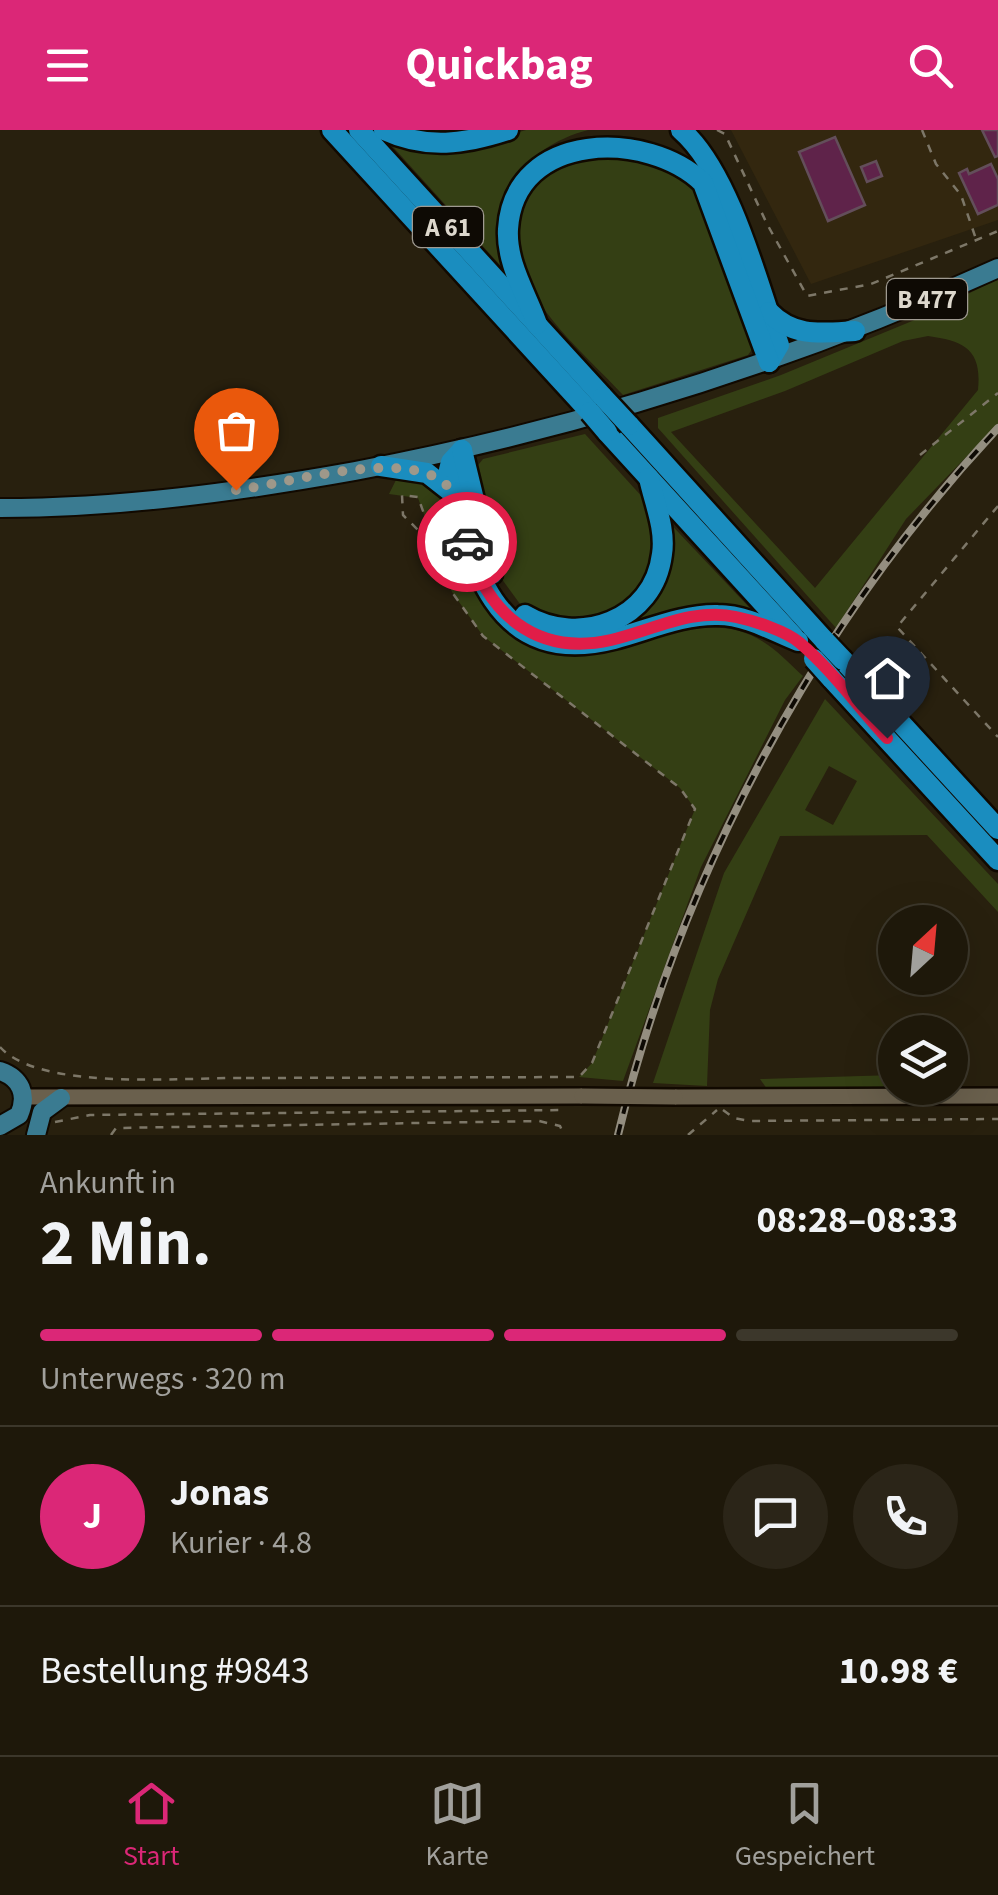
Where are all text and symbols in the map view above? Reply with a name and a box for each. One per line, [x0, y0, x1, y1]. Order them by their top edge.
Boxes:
text: Quickbag [405, 33, 593, 97]
icon: menu [40, 38, 95, 93]
icon: search [903, 38, 958, 93]
road number: A 61 [413, 207, 483, 247]
road number: B 477 [887, 279, 967, 319]
pin [194, 388, 279, 491]
icon: bag [209, 403, 264, 458]
courier [417, 492, 517, 592]
icon: car [440, 515, 495, 570]
pin [845, 636, 930, 739]
icon: home [860, 651, 915, 706]
north arrow [878, 905, 968, 995]
map controls [878, 905, 968, 1105]
button: layers [878, 1015, 968, 1105]
text: Ankunft in [40, 1160, 176, 1206]
text: 08:28–08:33 [756, 1193, 958, 1247]
text: 2 Min. [40, 1197, 211, 1290]
text: Unterwegs · 320 m [40, 1356, 286, 1402]
button: chat [723, 1464, 828, 1569]
button: phone [853, 1464, 958, 1569]
text: Jonas [170, 1466, 269, 1520]
text: J [83, 1489, 102, 1543]
text: Kurier · 4.8 [170, 1520, 312, 1566]
text: Bestellung #9843 [40, 1644, 310, 1698]
text: 10.98 € [839, 1644, 958, 1698]
tab: Start [123, 1776, 179, 1876]
tab: Karte [426, 1776, 489, 1876]
tab: Gespeichert [735, 1776, 875, 1876]

